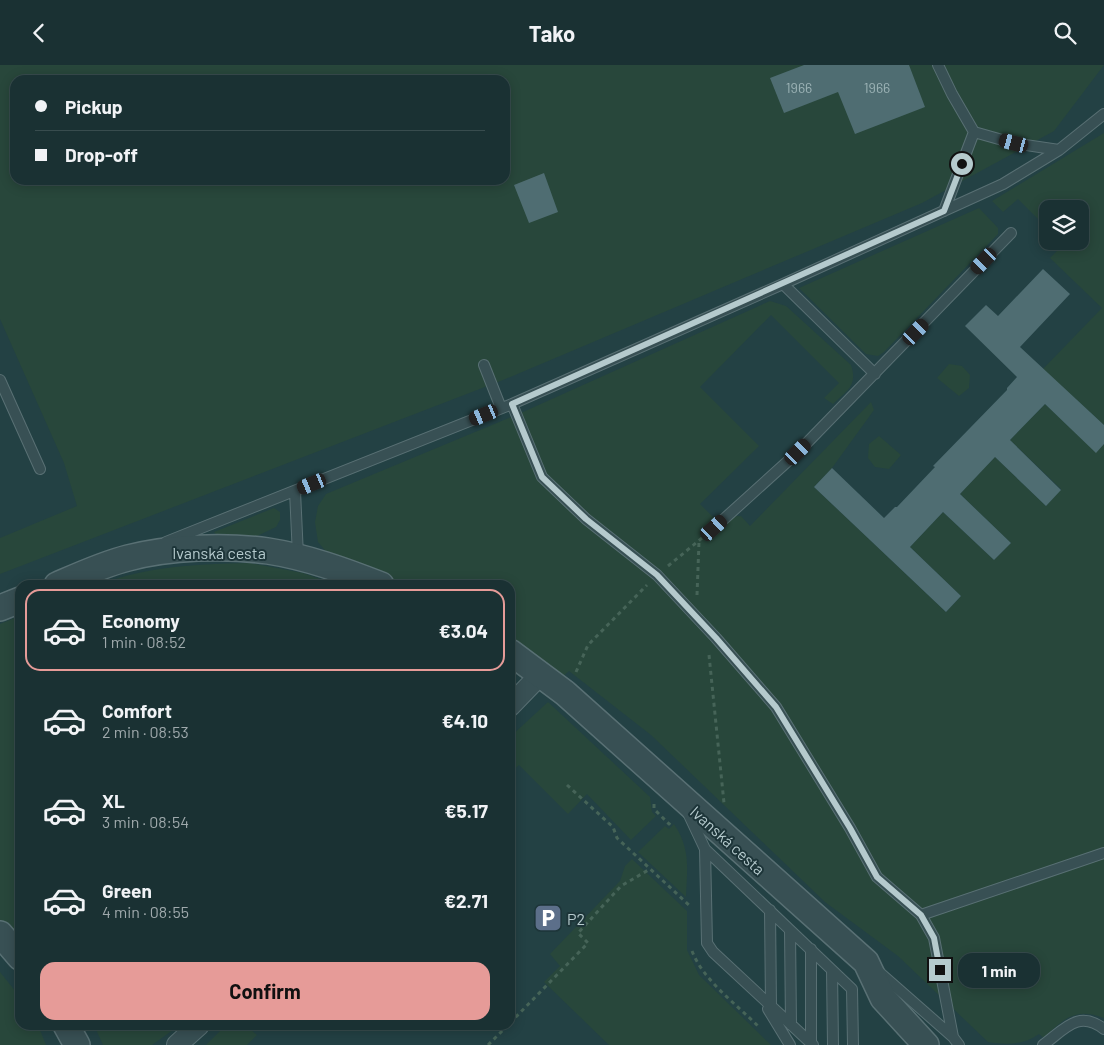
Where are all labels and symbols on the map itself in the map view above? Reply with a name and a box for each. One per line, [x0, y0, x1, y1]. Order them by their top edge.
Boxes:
house number: 1966 [786, 79, 812, 96]
house number: 1966 [864, 79, 890, 96]
car [997, 132, 1030, 154]
route start [951, 153, 973, 175]
car [968, 245, 999, 277]
car [900, 316, 931, 348]
car [467, 402, 500, 428]
car [782, 436, 813, 468]
car [295, 471, 328, 497]
car [697, 512, 730, 544]
street label: Ivanská cesta [172, 543, 266, 562]
street label: Ivanská cesta [687, 802, 769, 878]
parking icon: P2 [533, 903, 563, 933]
place label: P2 [567, 909, 585, 928]
callout: 1 min [958, 953, 1040, 987]
route end [929, 959, 951, 981]

